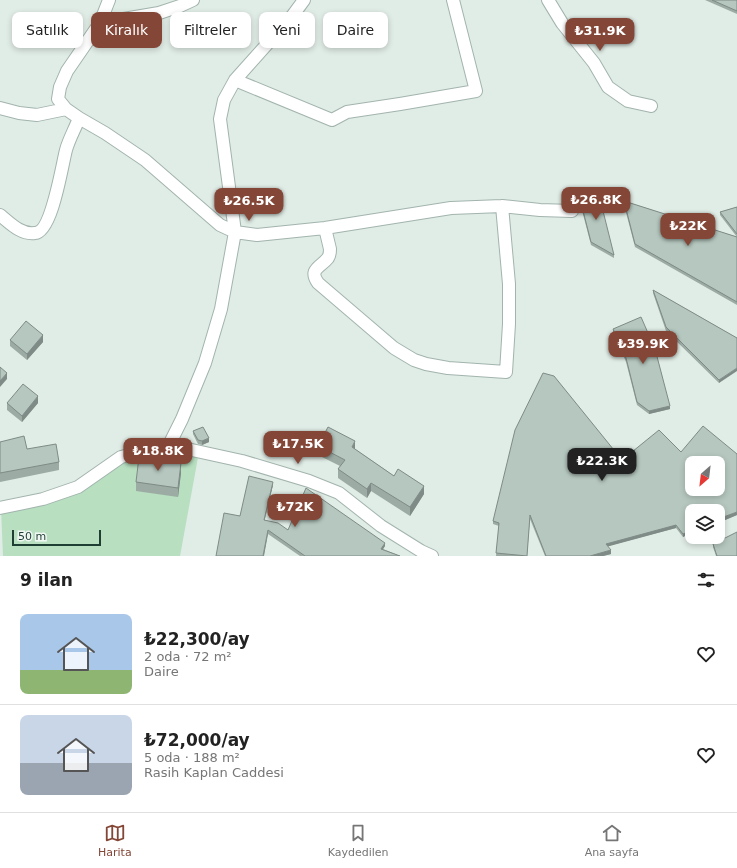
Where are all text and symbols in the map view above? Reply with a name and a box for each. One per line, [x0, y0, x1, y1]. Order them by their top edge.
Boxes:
chip: Satılık [12, 12, 83, 48]
chip: Kiralık [91, 12, 162, 48]
chip: Filtreler [170, 12, 251, 48]
chip: Yeni [259, 12, 315, 48]
chip: Daire [323, 12, 388, 48]
pin: ₺31.9K [567, 18, 633, 52]
text: ₺31.9K [574, 23, 626, 38]
pin: ₺26.8K [563, 187, 629, 221]
pin: ₺26.5K [216, 188, 282, 222]
text: ₺26.8K [570, 192, 622, 207]
text: ₺26.5K [223, 193, 275, 208]
pin: ₺22K [664, 213, 712, 247]
text: ₺22K [669, 218, 707, 233]
pin: ₺39.9K [610, 331, 676, 365]
text: ₺39.9K [617, 336, 669, 351]
pin: ₺17.5K [265, 431, 331, 465]
text: ₺17.5K [272, 436, 324, 451]
pin: ₺18.8K [125, 438, 191, 472]
text: ₺18.8K [132, 443, 184, 458]
pin: ₺22.3K [569, 448, 635, 482]
text: ₺22.3K [576, 453, 628, 468]
north arrow [685, 456, 725, 496]
map controls [685, 456, 725, 544]
pin: ₺72K [271, 494, 319, 528]
text: ₺72K [276, 499, 314, 514]
button: layers [685, 504, 725, 544]
scale bar [12, 528, 101, 547]
text: 50 m [18, 530, 46, 543]
icon: filters [695, 569, 717, 591]
text: 9 ilan [20, 570, 73, 590]
text: ₺22,300/ay [144, 629, 250, 649]
icon: home [52, 630, 100, 678]
icon: heart [695, 643, 717, 665]
text: 2 oda · 72 m² [144, 649, 232, 664]
text: Daire [144, 664, 179, 679]
text: ₺72,000/ay [144, 730, 250, 750]
icon: home [52, 731, 100, 779]
icon: heart [695, 744, 717, 766]
text: 5 oda · 188 m² [144, 750, 240, 765]
text: Rasih Kaplan Caddesi [144, 765, 284, 780]
tab: Harita [98, 822, 132, 859]
tab: Kaydedilen [328, 822, 389, 859]
tab: Ana sayfa [585, 822, 639, 859]

